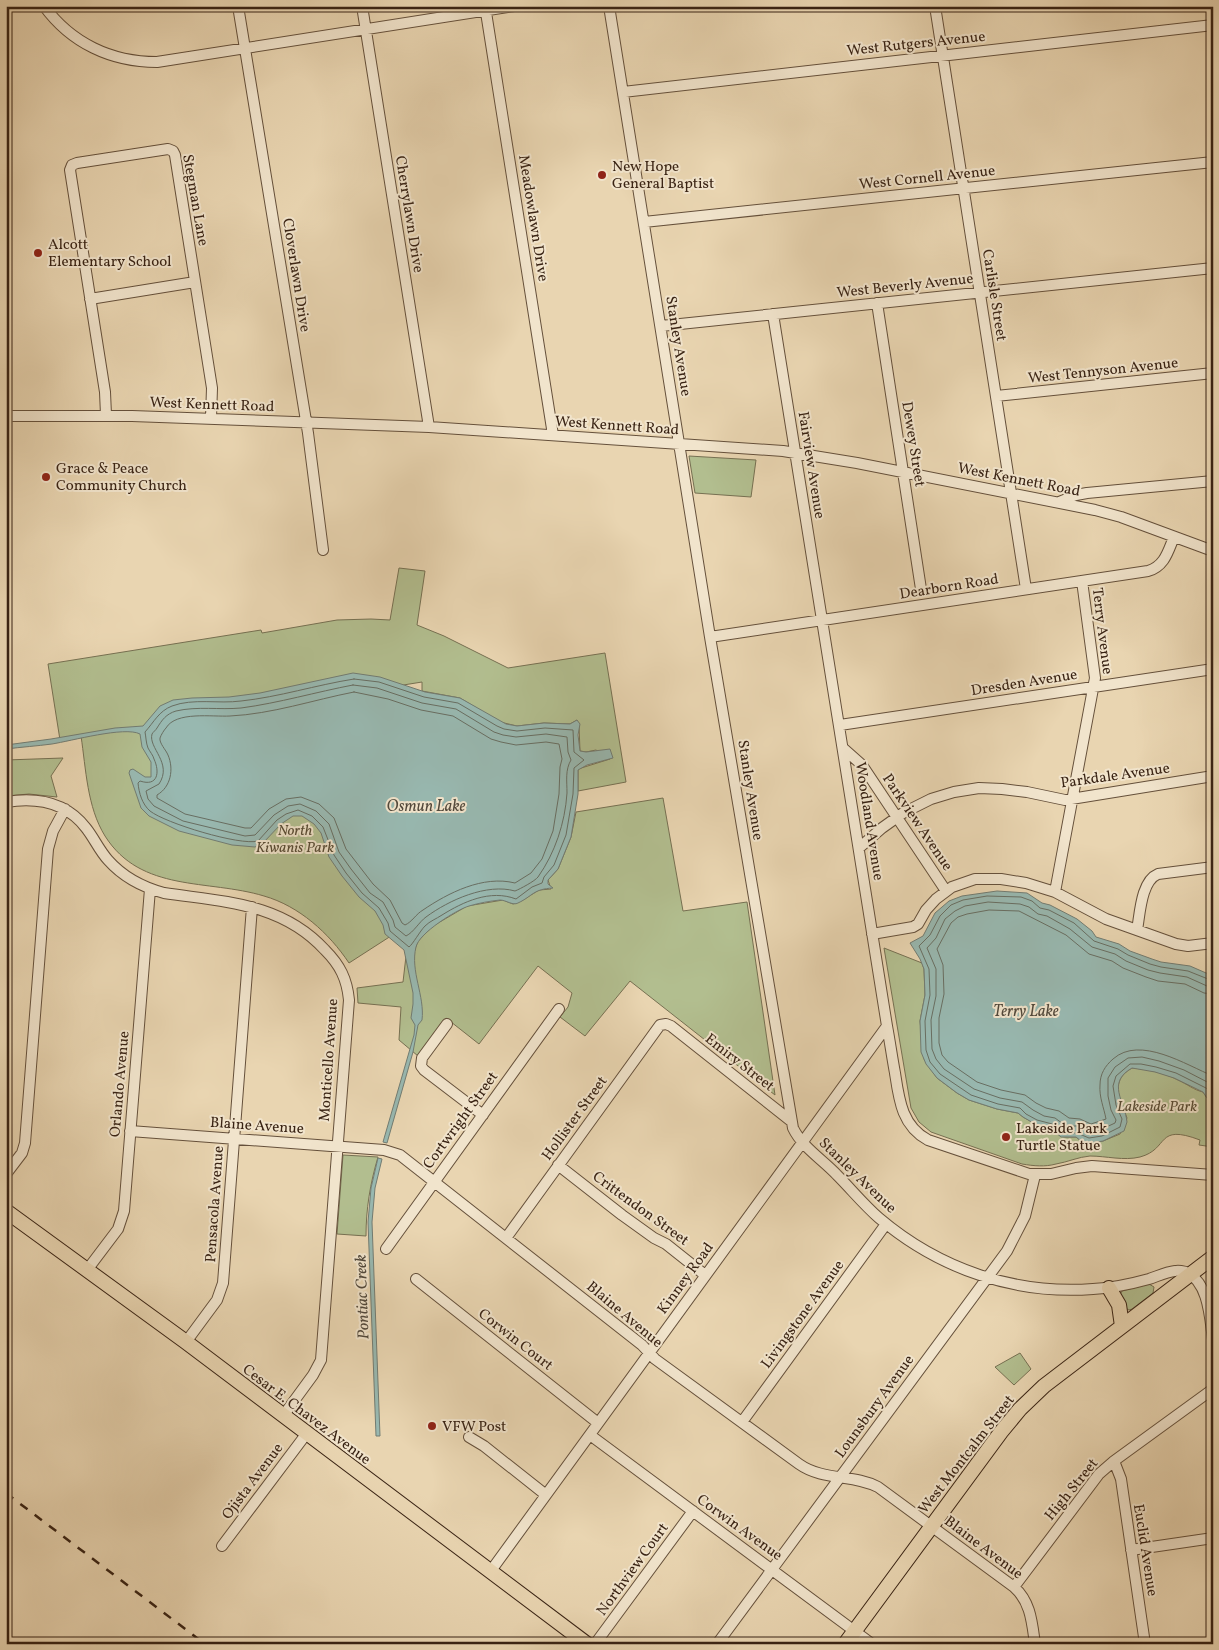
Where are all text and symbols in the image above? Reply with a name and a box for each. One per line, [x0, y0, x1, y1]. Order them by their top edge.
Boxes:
street label: West Rutgers Avenue [846, 27, 986, 62]
street label: Stegman Lane [176, 153, 213, 248]
street label: Meadowlawn Drive [512, 153, 553, 283]
street label: Cherrylawn Drive [389, 154, 428, 274]
place label: New Hope General Baptist [612, 157, 714, 195]
street label: West Cornell Avenue [858, 161, 996, 196]
marker: New Hope General Baptist [596, 169, 608, 181]
street label: Cloverlawn Drive [276, 217, 315, 334]
place label: Alcott Elementary School [48, 235, 171, 273]
marker: Alcott Elementary School [32, 247, 44, 259]
street label: Carlisle Street [976, 248, 1011, 343]
street label: West Beverly Avenue [836, 269, 975, 304]
street label: Stanley Avenue [659, 295, 696, 398]
street label: West Tennyson Avenue [1027, 353, 1179, 390]
street label: West Kennett Road [149, 393, 275, 418]
street label: Dewey Street [895, 400, 930, 489]
street label: Fairview Avenue [792, 410, 829, 520]
street label: West Kennett Road [554, 412, 680, 441]
street label: West Kennett Road [956, 458, 1082, 503]
place label: Grace & Peace Community Church [56, 459, 187, 497]
marker: Grace & Peace Community Church [40, 471, 52, 483]
street label: Dearborn Road [898, 569, 1000, 606]
street label: Terry Avenue [1086, 587, 1117, 676]
street label: Dresden Avenue [970, 665, 1079, 702]
street label: Stanley Avenue [731, 739, 768, 842]
street label: Parkdale Avenue [1059, 758, 1171, 795]
street label: Woodland Avenue [849, 760, 888, 882]
street label: Parkview Avenue [876, 770, 957, 876]
water label: Osmun Lake [387, 796, 466, 818]
park label: North Kiwanis Park [256, 821, 334, 859]
street label: Monticello Avenue [315, 998, 344, 1122]
water label: Terry Lake [993, 1001, 1059, 1023]
street label: Emiry Street [700, 1029, 778, 1097]
street label: Orlando Avenue [105, 1030, 136, 1138]
street label: Cortwright Street [419, 1068, 504, 1174]
street label: Hollister Street [537, 1072, 613, 1165]
park label: Lakeside Park [1117, 1097, 1197, 1118]
street label: Blaine Avenue [209, 1113, 304, 1140]
place label: Lakeside Park Turtle Statue [1016, 1119, 1107, 1157]
marker: Lakeside Park Turtle Statue [1000, 1131, 1012, 1143]
street label: Stanley Avenue [813, 1133, 901, 1219]
street label: Pensacola Avenue [201, 1145, 230, 1263]
street label: Crittendon Street [588, 1167, 693, 1251]
street label: Kinney Road [653, 1239, 719, 1319]
water label: Pontiac Creek [351, 1254, 375, 1340]
street label: Livingstone Avenue [757, 1256, 850, 1373]
street label: Blaine Avenue [581, 1277, 667, 1353]
street label: Corwin Court [473, 1304, 557, 1376]
street label: Lounsbury Avenue [831, 1351, 920, 1463]
street label: Cesar E. Chavez Avenue [238, 1360, 375, 1470]
street label: West Montcalm Street [914, 1391, 1020, 1519]
place label: VFW Post [442, 1417, 506, 1438]
marker: VFW Post [426, 1420, 438, 1432]
street label: Ojista Avenue [217, 1439, 289, 1525]
street label: High Street [1040, 1454, 1104, 1526]
street label: Corwin Avenue [692, 1490, 786, 1566]
street label: Euclid Avenue [1127, 1502, 1162, 1598]
street label: Blaine Avenue [939, 1512, 1027, 1585]
street label: Northview Court [592, 1519, 674, 1621]

